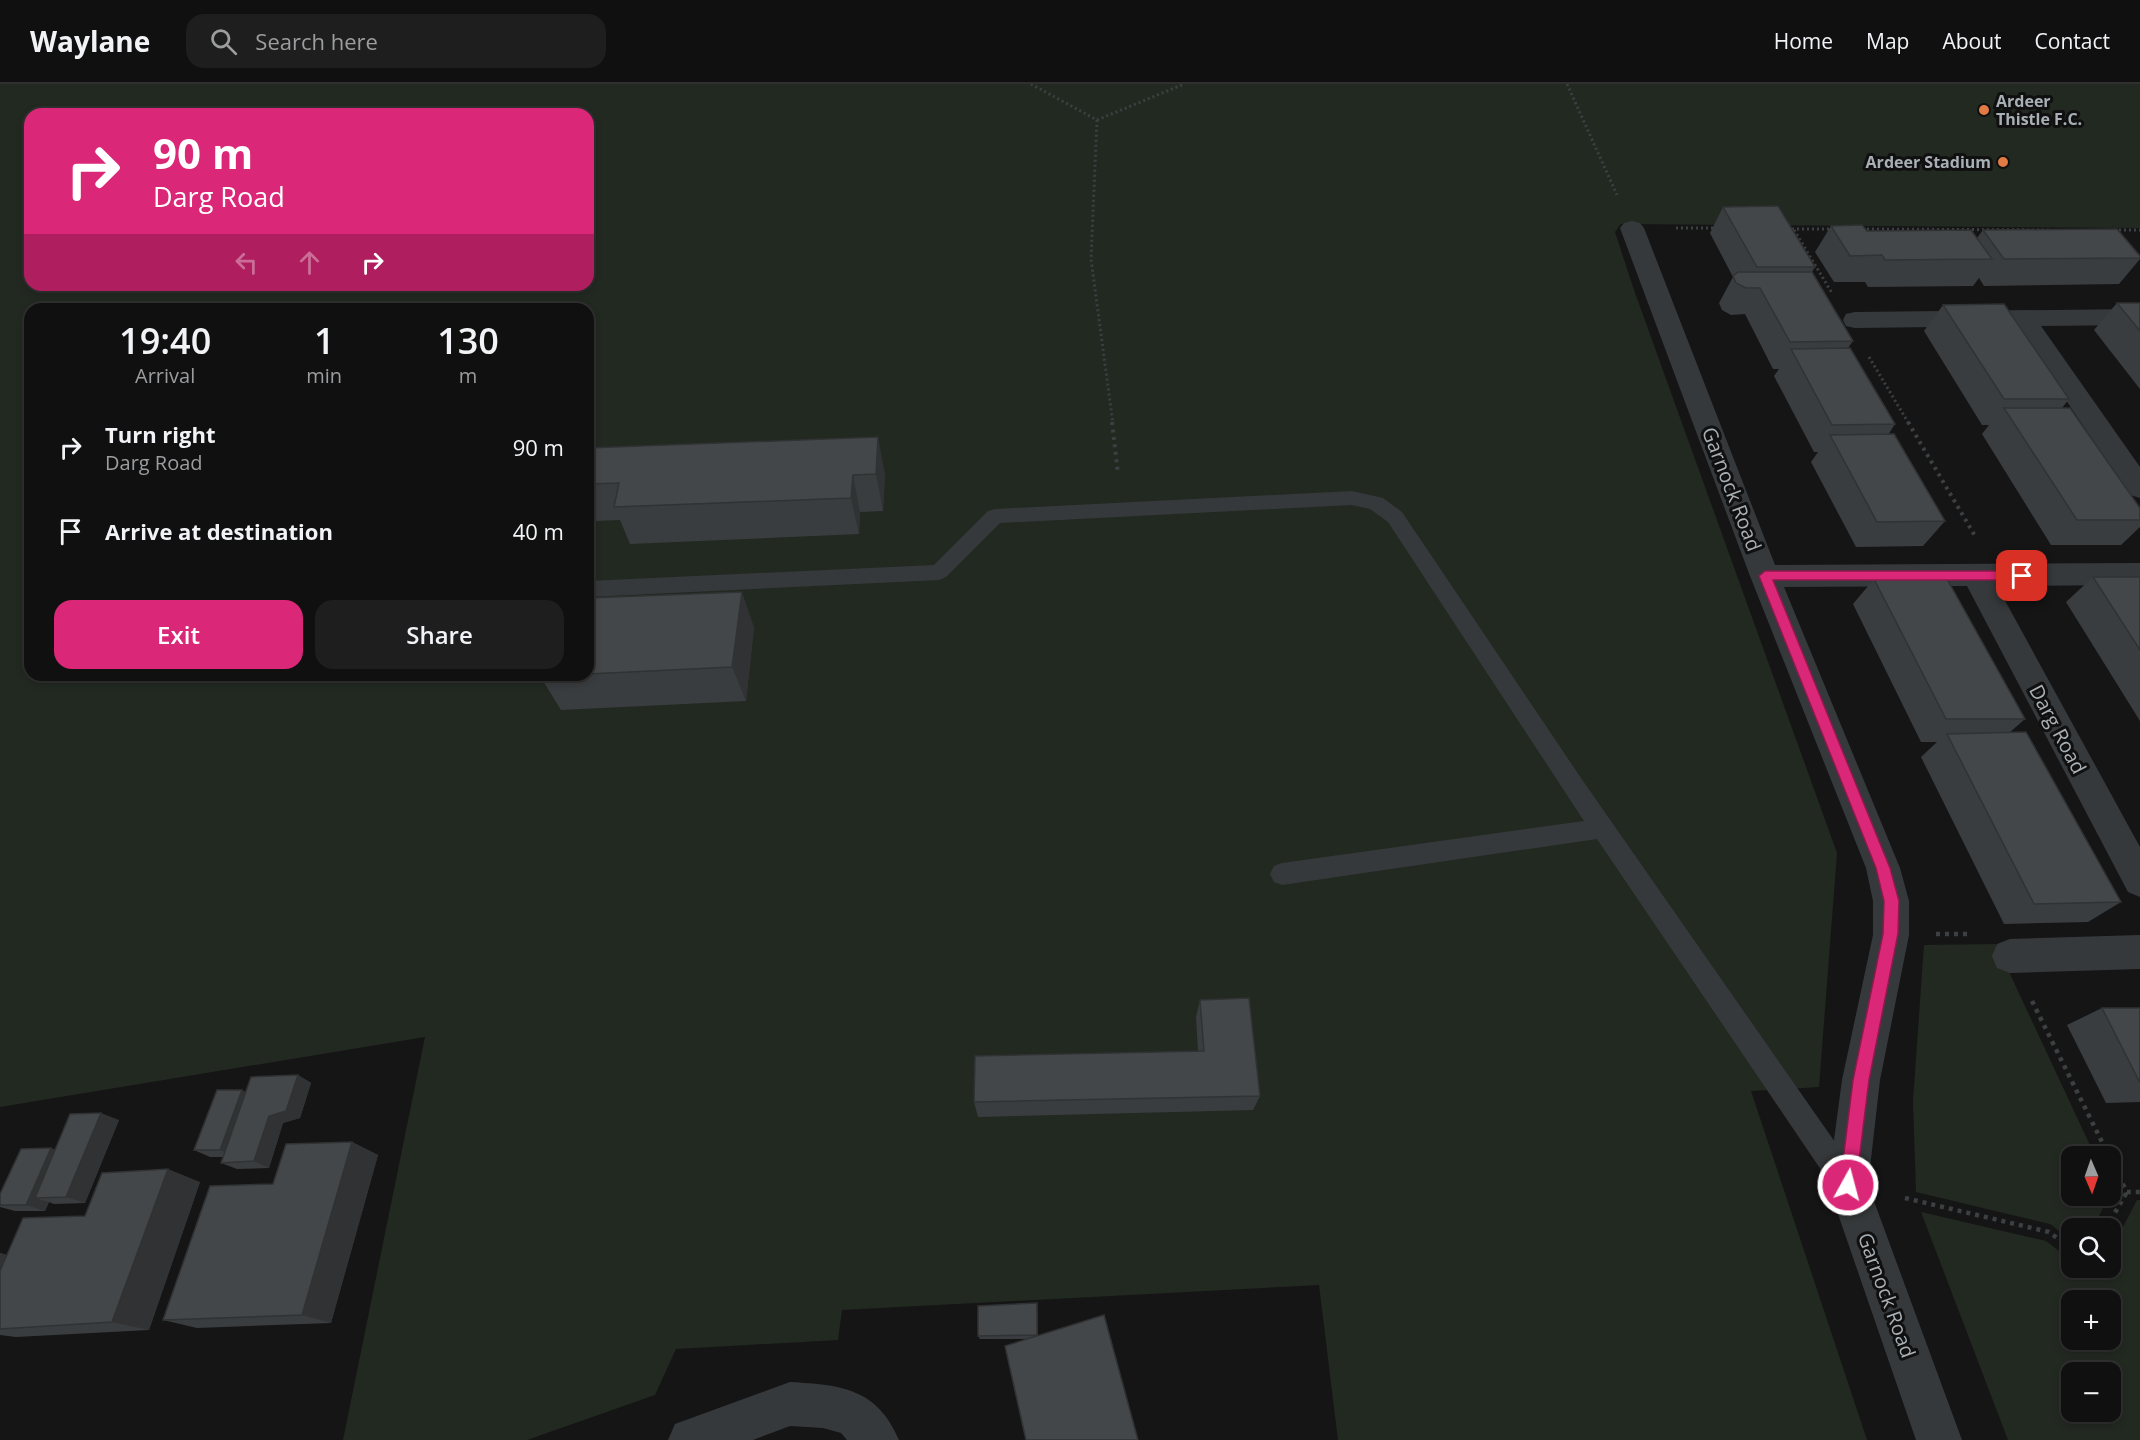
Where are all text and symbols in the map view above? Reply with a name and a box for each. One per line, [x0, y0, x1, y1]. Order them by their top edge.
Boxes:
search box [186, 14, 606, 68]
text: Waylane [30, 22, 150, 60]
icon: search [207, 25, 240, 58]
text: Search here [255, 26, 378, 56]
text: Home [1774, 27, 1833, 55]
text: Map [1866, 27, 1909, 55]
text: About [1942, 27, 2002, 55]
text: Contact [2035, 27, 2110, 55]
place label: Ardeer Thistle F.C. [1996, 90, 2082, 130]
marker: Ardeer Thistle F.C. [1977, 103, 1991, 117]
text: 90 m [153, 124, 253, 181]
icon: right [54, 132, 132, 210]
place label: Ardeer Stadium [1866, 151, 1991, 173]
marker: Ardeer Stadium [1996, 155, 2010, 169]
text: Darg Road [153, 178, 285, 215]
icon: left [230, 246, 263, 279]
icon: ahead [293, 246, 326, 279]
icon: right [356, 246, 389, 279]
text: 19:40 [119, 316, 211, 365]
text: 1 [314, 316, 335, 365]
text: 130 [437, 316, 499, 365]
text: Arrival [135, 362, 195, 389]
text: min [306, 362, 342, 389]
text: m [459, 362, 477, 389]
text: Turn right [105, 419, 216, 449]
street label: Garnock Road [1696, 423, 1768, 555]
icon: right [54, 431, 87, 464]
text: 90 m [513, 432, 564, 462]
text: Darg Road [105, 449, 203, 476]
icon: arrive [54, 515, 87, 548]
text: Arrive at destination [105, 516, 333, 546]
text: 40 m [513, 516, 564, 546]
pin [1996, 550, 2047, 601]
icon: arrive [2005, 559, 2038, 592]
button: Exit [54, 600, 303, 669]
button: Share [315, 600, 564, 669]
street label: Darg Road [2023, 680, 2093, 778]
north arrow [2061, 1146, 2121, 1206]
map controls [2061, 1146, 2121, 1422]
position arrow [1816, 1153, 1880, 1217]
button: search [2061, 1218, 2121, 1278]
street label: Garnock Road [1852, 1229, 1922, 1361]
button: + [2061, 1290, 2121, 1350]
button: − [2061, 1362, 2121, 1422]

